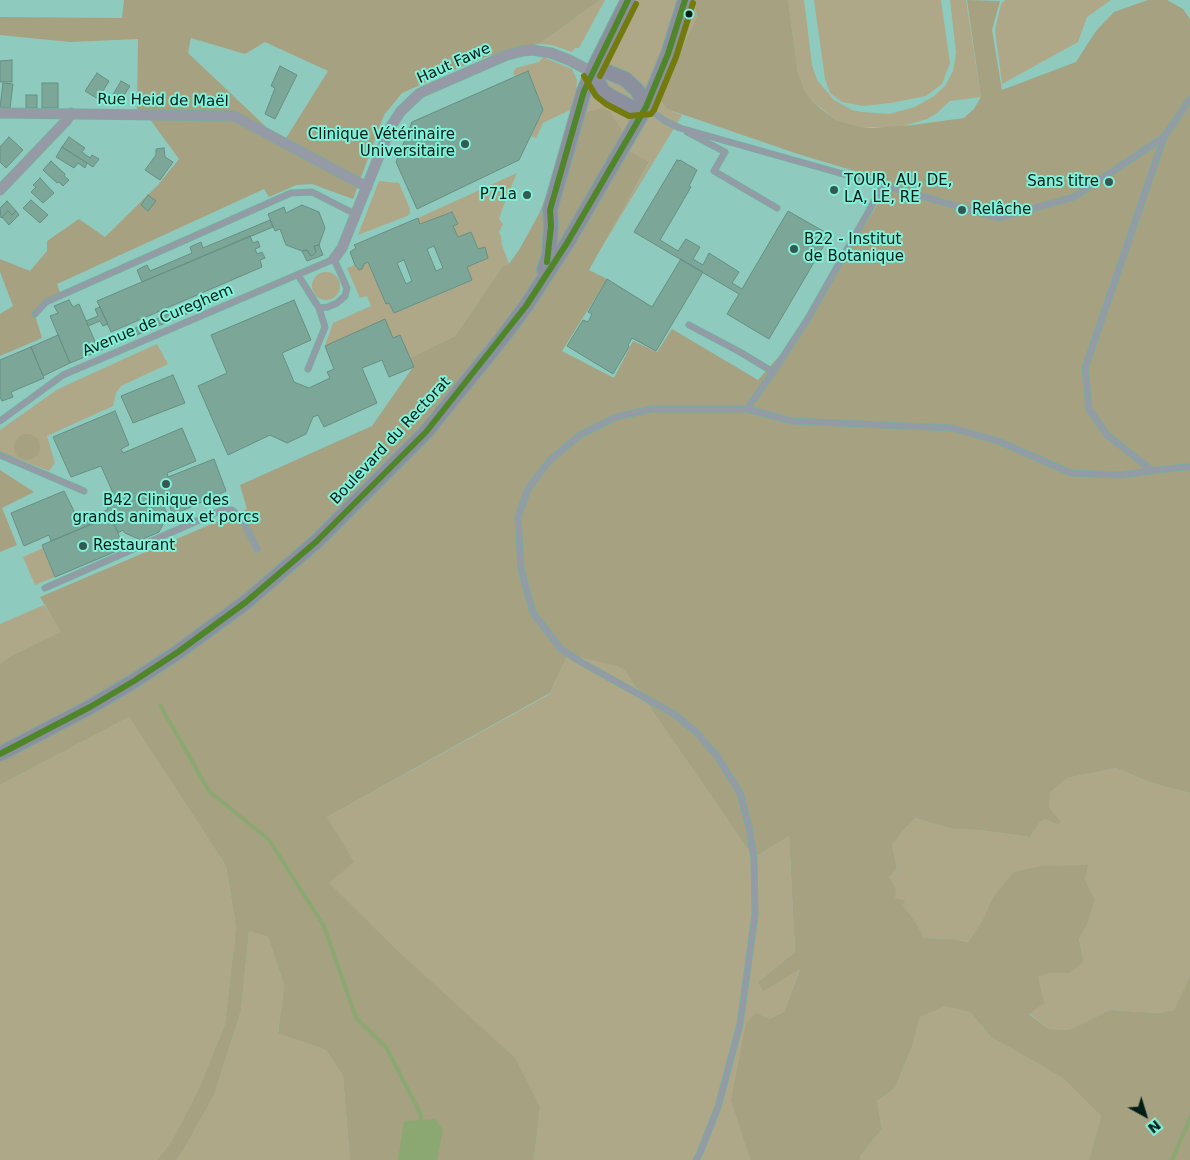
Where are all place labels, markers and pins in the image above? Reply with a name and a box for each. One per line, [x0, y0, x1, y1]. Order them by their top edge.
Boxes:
unlabelled marker [684, 9, 694, 19]
place label: Clinique Vétérinaire Universitaire [308, 126, 455, 161]
marker: Clinique Vétérinaire Universitaire [459, 138, 471, 150]
place label: TOUR, AU, DE, LA, LE, RE [844, 172, 952, 207]
place label: Sans titre [1027, 173, 1099, 191]
marker: Sans titre [1103, 176, 1115, 188]
marker: TOUR, AU, DE, LA, LE, RE [828, 184, 840, 196]
place label: P71a [480, 186, 517, 204]
marker: P71a [521, 189, 533, 201]
place label: Relâche [972, 201, 1031, 219]
marker: Relâche [956, 204, 968, 216]
place label: B22 - Institut de Botanique [804, 231, 904, 266]
marker: B22 - Institut de Botanique [788, 243, 800, 255]
marker: B42 Clinique des grands animaux et porcs [160, 478, 172, 490]
place label: B42 Clinique des grands animaux et porcs [73, 492, 259, 527]
place label: Restaurant [93, 537, 175, 555]
marker: Restaurant [77, 540, 89, 552]

